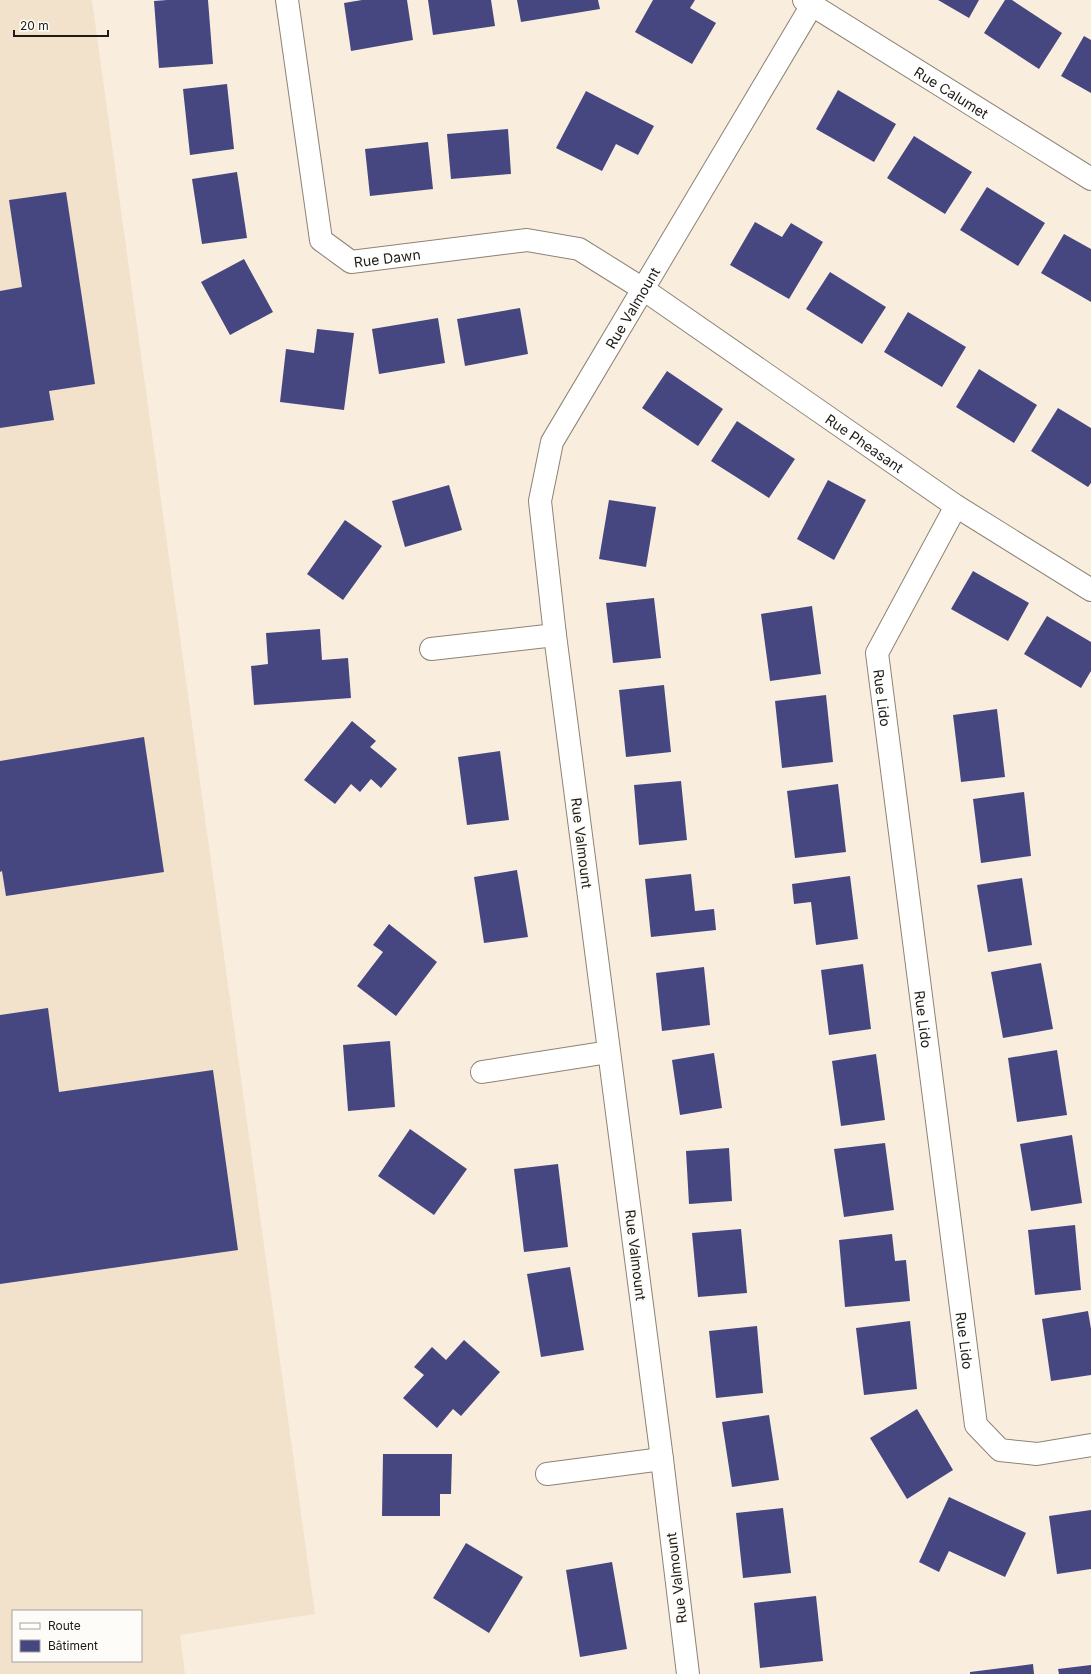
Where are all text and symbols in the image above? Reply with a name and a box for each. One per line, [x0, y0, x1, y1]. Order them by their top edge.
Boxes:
scale bar [14, 12, 108, 38]
text: 20 m [20, 18, 49, 33]
street label: Rue Calumet [911, 63, 992, 122]
street label: Rue Dawn [353, 245, 421, 270]
street label: Rue Valmount [601, 264, 663, 351]
street label: Rue Pheasant [822, 410, 907, 476]
street label: Rue Lido [871, 668, 895, 727]
street label: Rue Valmount [568, 797, 596, 890]
street label: Rue Lido [912, 989, 936, 1049]
street label: Rue Valmount [622, 1209, 650, 1302]
street label: Rue Lido [953, 1311, 977, 1370]
street label: Rue Valmount [662, 1531, 690, 1624]
legend [12, 1610, 142, 1662]
text: Route [48, 1618, 81, 1633]
text: Bâtiment [48, 1638, 98, 1653]

